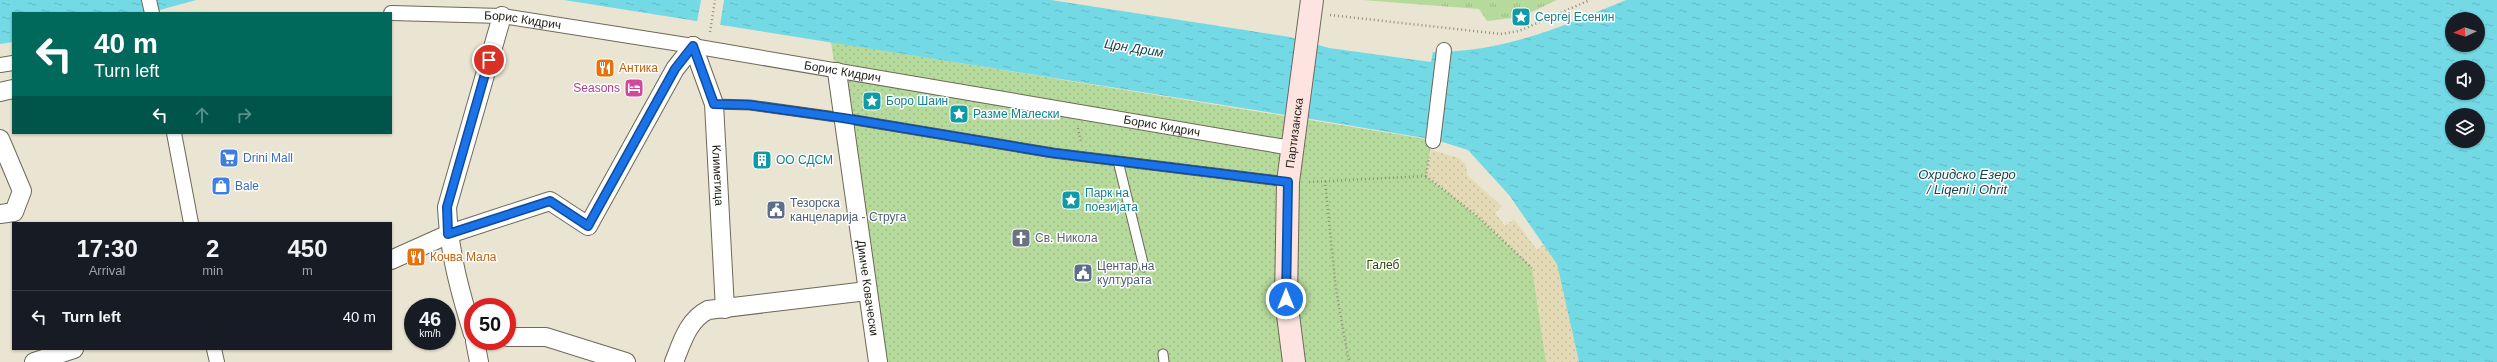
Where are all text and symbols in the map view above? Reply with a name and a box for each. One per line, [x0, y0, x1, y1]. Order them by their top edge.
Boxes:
place icon: Сергеј Есенин [1510, 6, 1532, 28]
street label: Борис Кидрич [484, 9, 562, 32]
place label: Сергеј Есенин [1535, 10, 1614, 24]
north arrow [2445, 12, 2485, 52]
map controls [2445, 12, 2485, 148]
icon: left [28, 28, 80, 80]
text: 40 m [94, 28, 158, 59]
water label: Црн Дрим [1103, 36, 1165, 60]
pin [472, 43, 506, 77]
icon: arrive [478, 49, 500, 71]
restaurant icon: Aнтика [594, 57, 616, 79]
street label: Борис Кидрич [803, 58, 882, 85]
button: sound [2445, 60, 2485, 100]
text: Turn left [94, 61, 159, 81]
place label: Aнтика [619, 61, 658, 75]
hotel icon: Seasons [623, 77, 645, 99]
place label: Seasons [573, 81, 620, 95]
place icon: Боро Шаин [861, 90, 883, 112]
place label: Боро Шаин [886, 94, 948, 108]
street label: Партизанска [1283, 97, 1306, 169]
place icon: Разме Малески [948, 103, 970, 125]
icon: left [149, 104, 171, 126]
icon: ahead [191, 104, 213, 126]
icon: right [233, 104, 255, 126]
place label: Разме Малески [973, 107, 1059, 121]
button: layers [2445, 108, 2485, 148]
street label: Борис Кидрич [1122, 113, 1201, 139]
street label: Климетица [709, 144, 726, 206]
supermarket icon: Drini Mall [218, 147, 240, 169]
building icon: ОО СДСМ [751, 149, 773, 171]
place label: Drini Mall [243, 151, 293, 165]
place label: ОО СДСМ [776, 153, 833, 167]
water label: Охридско Езеро / Liqeni i Ohrit [1918, 167, 2016, 197]
shop icon: Bale [210, 175, 232, 197]
place label: Bale [235, 179, 259, 193]
place label: Парк на поезијата [1085, 186, 1138, 214]
place icon: Парк на поезијата [1060, 189, 1082, 211]
place label: Тезорска канцеларија - Струга [790, 196, 907, 224]
public building icon: Тезорска канцеларија - Струга [765, 199, 787, 221]
church icon: Св. Никола [1010, 227, 1032, 249]
place label: Св. Никола [1035, 231, 1098, 245]
text: 17:30 [76, 235, 138, 262]
text: 2 [206, 235, 219, 262]
text: 450 [288, 235, 328, 262]
street label: Димче Ковачески [854, 239, 881, 337]
restaurant icon: Кочва Мала [405, 246, 427, 268]
place label: Кочва Мала [430, 250, 497, 264]
park label: Галеб [1367, 258, 1400, 272]
place label: Центар на културата [1097, 259, 1155, 287]
public building icon: Центар на културата [1072, 262, 1094, 284]
text: Arrival [89, 263, 126, 278]
text: min [202, 263, 223, 278]
text: m [302, 263, 313, 278]
position arrow [1265, 278, 1307, 320]
speed limit sign: 50 [464, 298, 516, 350]
icon: left [28, 306, 50, 328]
text: Turn left [62, 308, 121, 325]
text: 40 m [343, 308, 376, 325]
text: 46 [419, 308, 441, 330]
text: km/h [419, 328, 441, 339]

